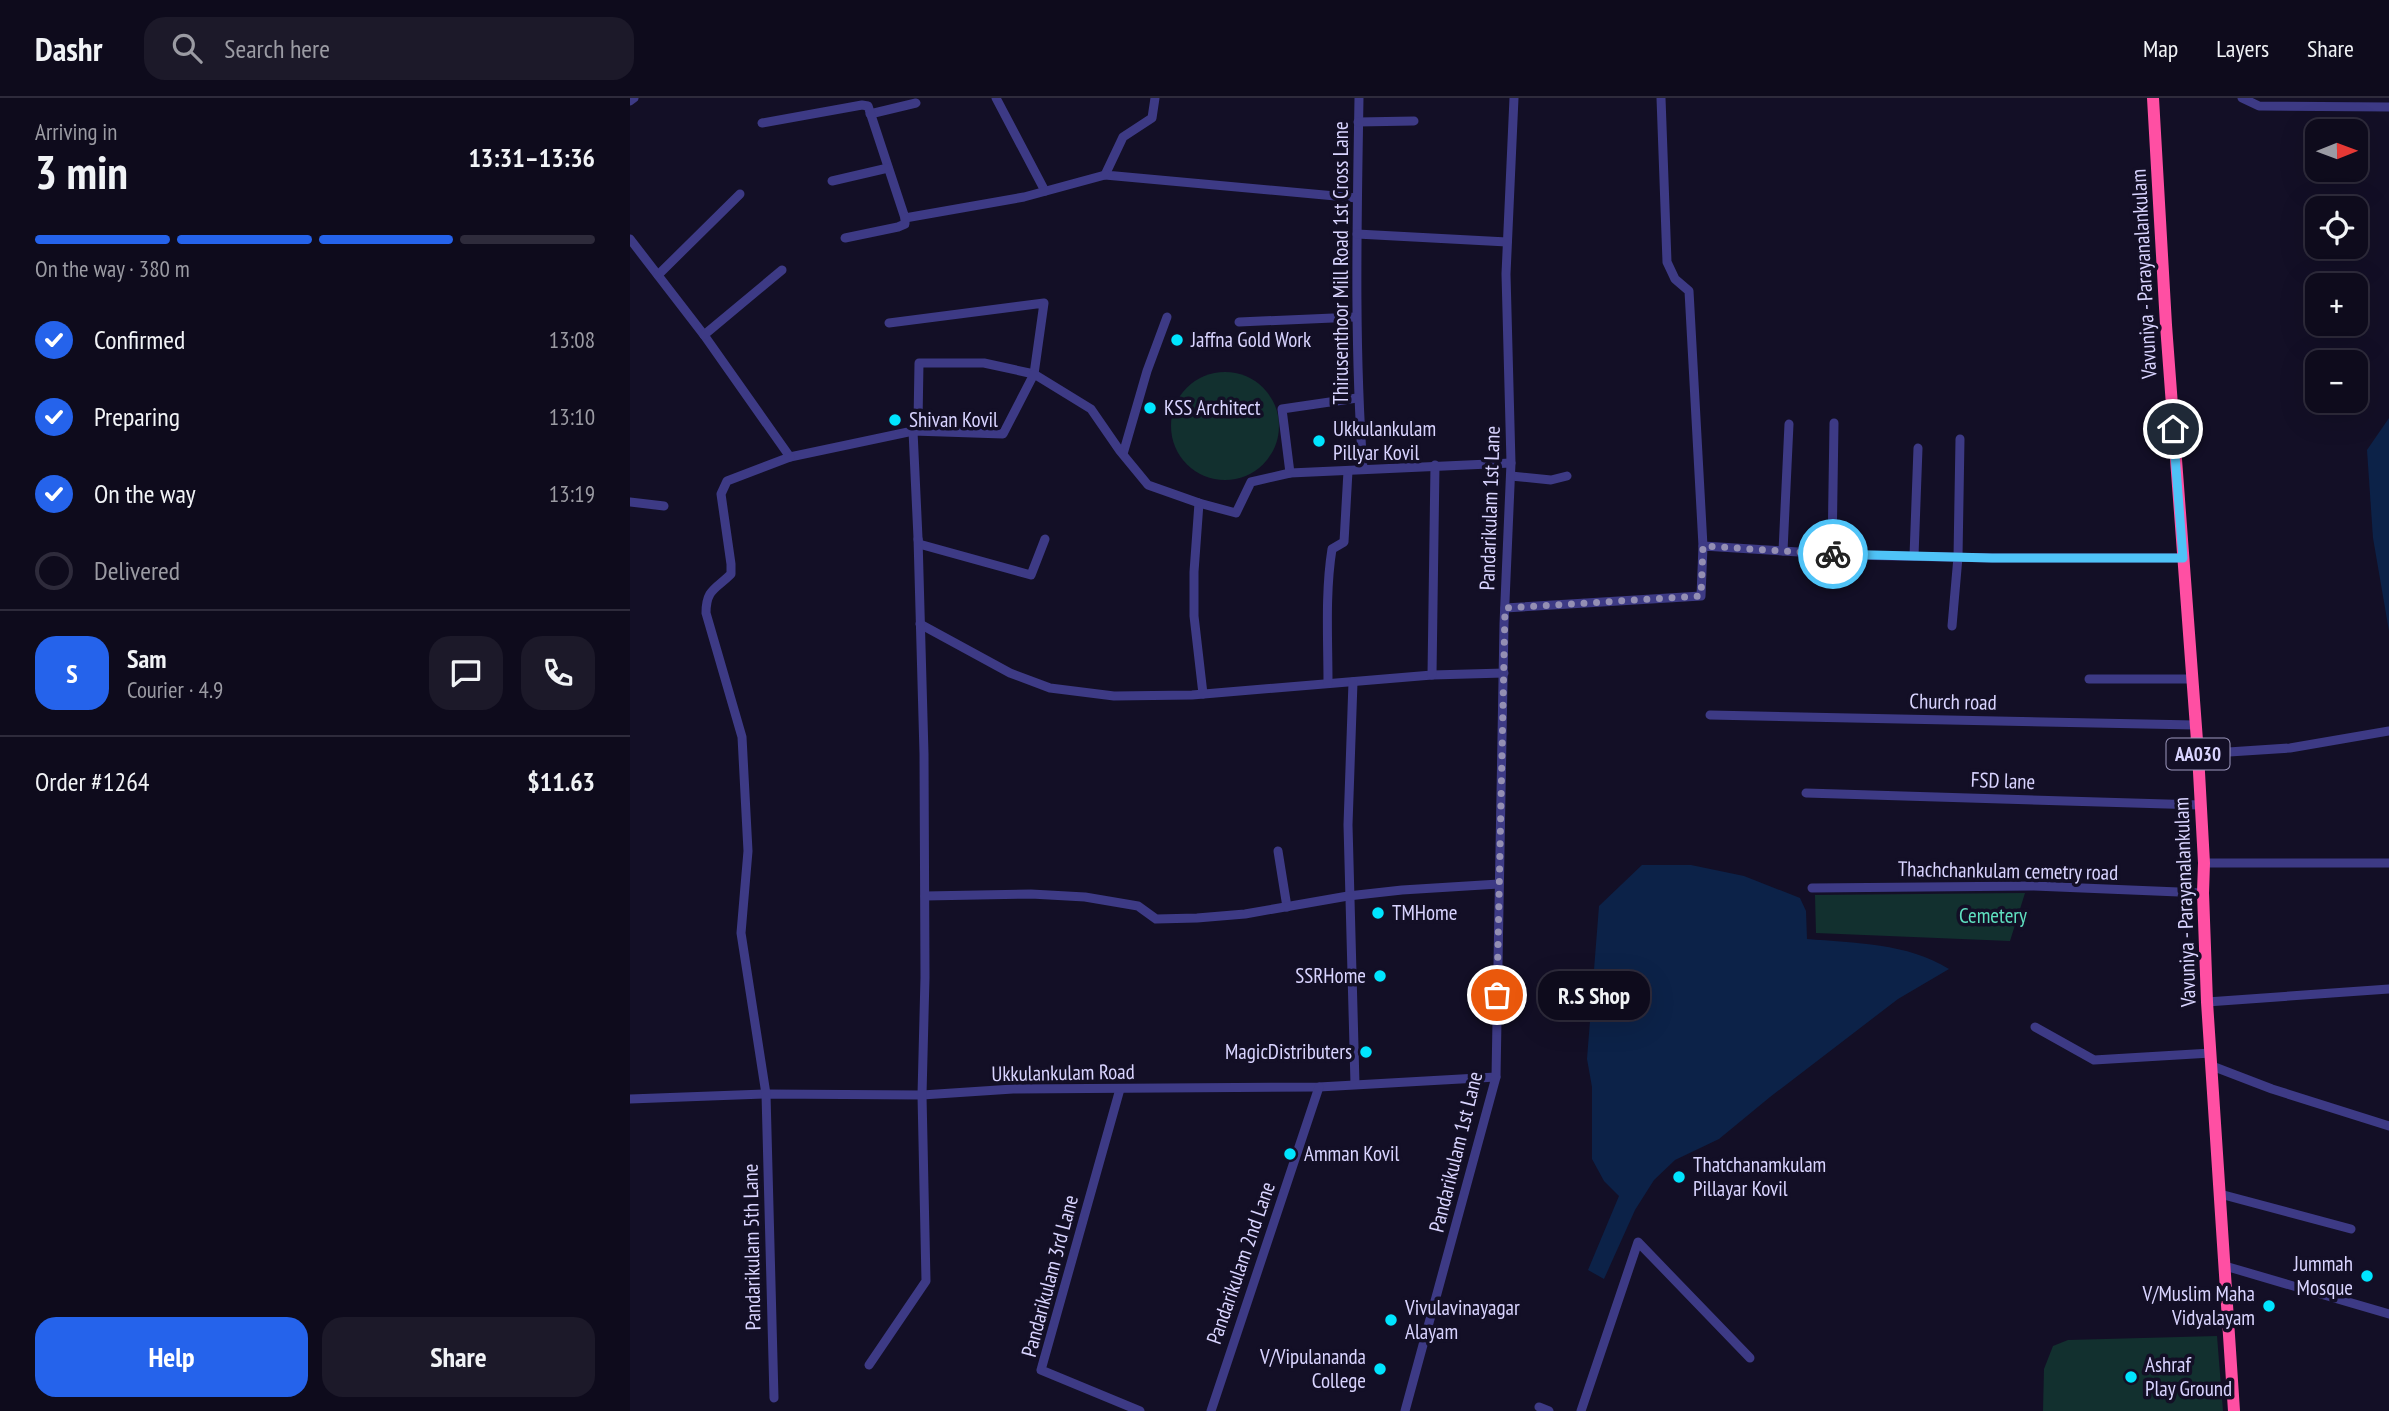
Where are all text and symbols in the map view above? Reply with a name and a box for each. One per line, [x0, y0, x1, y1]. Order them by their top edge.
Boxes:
search box [144, 17, 634, 80]
text: Dashr [35, 27, 102, 70]
icon: search [168, 29, 206, 67]
text: Search here [224, 32, 330, 65]
text: Map [2143, 33, 2178, 64]
text: Layers [2216, 33, 2269, 64]
text: Share [2307, 33, 2354, 64]
text: Arriving in [35, 117, 117, 146]
north arrow [2305, 119, 2368, 182]
map controls [2305, 119, 2368, 413]
street label: Thirusenthoor Mill Road 1st Cross Lane [1327, 121, 1354, 405]
text: 13:31–13:36 [468, 141, 595, 174]
text: 3 min [35, 142, 128, 202]
street label: Vavuniya - Parayanalankulam [2125, 168, 2163, 381]
button: locate [2305, 196, 2368, 259]
text: On the way · 380 m [35, 254, 190, 283]
button: + [2305, 273, 2368, 336]
icon: check [35, 321, 73, 359]
text: Confirmed [94, 323, 185, 356]
text: 13:08 [549, 325, 595, 354]
place label: Jaffna Gold Work [1190, 326, 1311, 353]
marker: Jaffna Gold Work [1169, 332, 1185, 348]
button: − [2305, 350, 2368, 413]
place label: KSS Architect [1164, 394, 1261, 421]
icon: check [35, 398, 73, 436]
pin [2143, 399, 2203, 459]
text: Preparing [94, 400, 180, 433]
marker: KSS Architect [1142, 400, 1158, 416]
text: 13:10 [549, 402, 595, 431]
place label: Shivan Kovil [909, 406, 998, 433]
icon: home [2154, 410, 2192, 448]
marker: Shivan Kovil [887, 412, 903, 428]
place label: Ukkulankulam Pillyar Kovil [1333, 415, 1436, 466]
street label: Pandarikulam 1st Lane [1473, 425, 1506, 591]
marker: Ukkulankulam Pillyar Kovil [1311, 433, 1327, 449]
icon: check [35, 475, 73, 513]
text: On the way [94, 477, 196, 510]
text: 13:19 [549, 479, 595, 508]
courier [1798, 519, 1868, 589]
icon: bike [1814, 535, 1852, 573]
text: Delivered [94, 554, 180, 587]
button: chat [429, 636, 503, 710]
button: phone [521, 636, 595, 710]
text: Sam [127, 642, 166, 675]
text: S [66, 657, 78, 690]
text: Courier · 4.9 [127, 675, 223, 704]
street label: Church road [1909, 687, 1997, 716]
road number: AA030 [2166, 738, 2230, 769]
text: Order #1264 [35, 765, 150, 798]
text: $11.63 [527, 765, 595, 798]
street label: FSD lane [1970, 766, 2036, 795]
street label: Vavuniya - Parayanalankulam [2167, 797, 2202, 1008]
street label: Thachchankulam cemetry road [1898, 855, 2118, 886]
place label: TMHome [1392, 899, 1457, 926]
park label: Cemetery [1959, 902, 2027, 929]
marker: TMHome [1370, 905, 1386, 921]
place label: SSRHome [1295, 962, 1366, 989]
pin [1467, 965, 1527, 1025]
marker: SSRHome [1372, 968, 1388, 984]
callout: R.S Shop [1539, 970, 1651, 1020]
icon: bag [1478, 976, 1516, 1014]
text: R.S Shop [1558, 981, 1630, 1010]
place label: MagicDistributers [1225, 1038, 1352, 1065]
marker: MagicDistributers [1358, 1044, 1374, 1060]
street label: Ukkulankulam Road [991, 1058, 1135, 1087]
street label: Pandarikulam 1st Lane [1423, 1069, 1489, 1235]
place label: Amman Kovil [1304, 1140, 1399, 1167]
marker: Amman Kovil [1282, 1146, 1298, 1162]
place label: Thatchanamkulam Pillayar Kovil [1693, 1151, 1826, 1202]
street label: Pandarikulam 5th Lane [737, 1163, 766, 1331]
marker: Thatchanamkulam Pillayar Kovil [1671, 1169, 1687, 1185]
street label: Pandarikulam 2nd Lane [1200, 1178, 1281, 1348]
street label: Pandarikulam 3rd Lane [1015, 1192, 1084, 1360]
place label: Jummah Mosque [2293, 1250, 2353, 1301]
marker: Jummah Mosque [2359, 1268, 2375, 1284]
place label: V/Muslim Maha Vidyalayam [2142, 1280, 2255, 1331]
place label: Vivulavinayagar Alayam [1404, 1294, 1520, 1345]
marker: V/Muslim Maha Vidyalayam [2261, 1298, 2277, 1314]
marker: Vivulavinayagar Alayam [1383, 1312, 1399, 1328]
button: Help [35, 1317, 308, 1397]
button: Share [322, 1317, 595, 1397]
place label: V/Vipulananda College [1259, 1343, 1366, 1394]
place label: Ashraf Play Ground [2145, 1351, 2232, 1402]
marker: V/Vipulananda College [1372, 1361, 1388, 1377]
marker: Ashraf Play Ground [2123, 1369, 2139, 1385]

